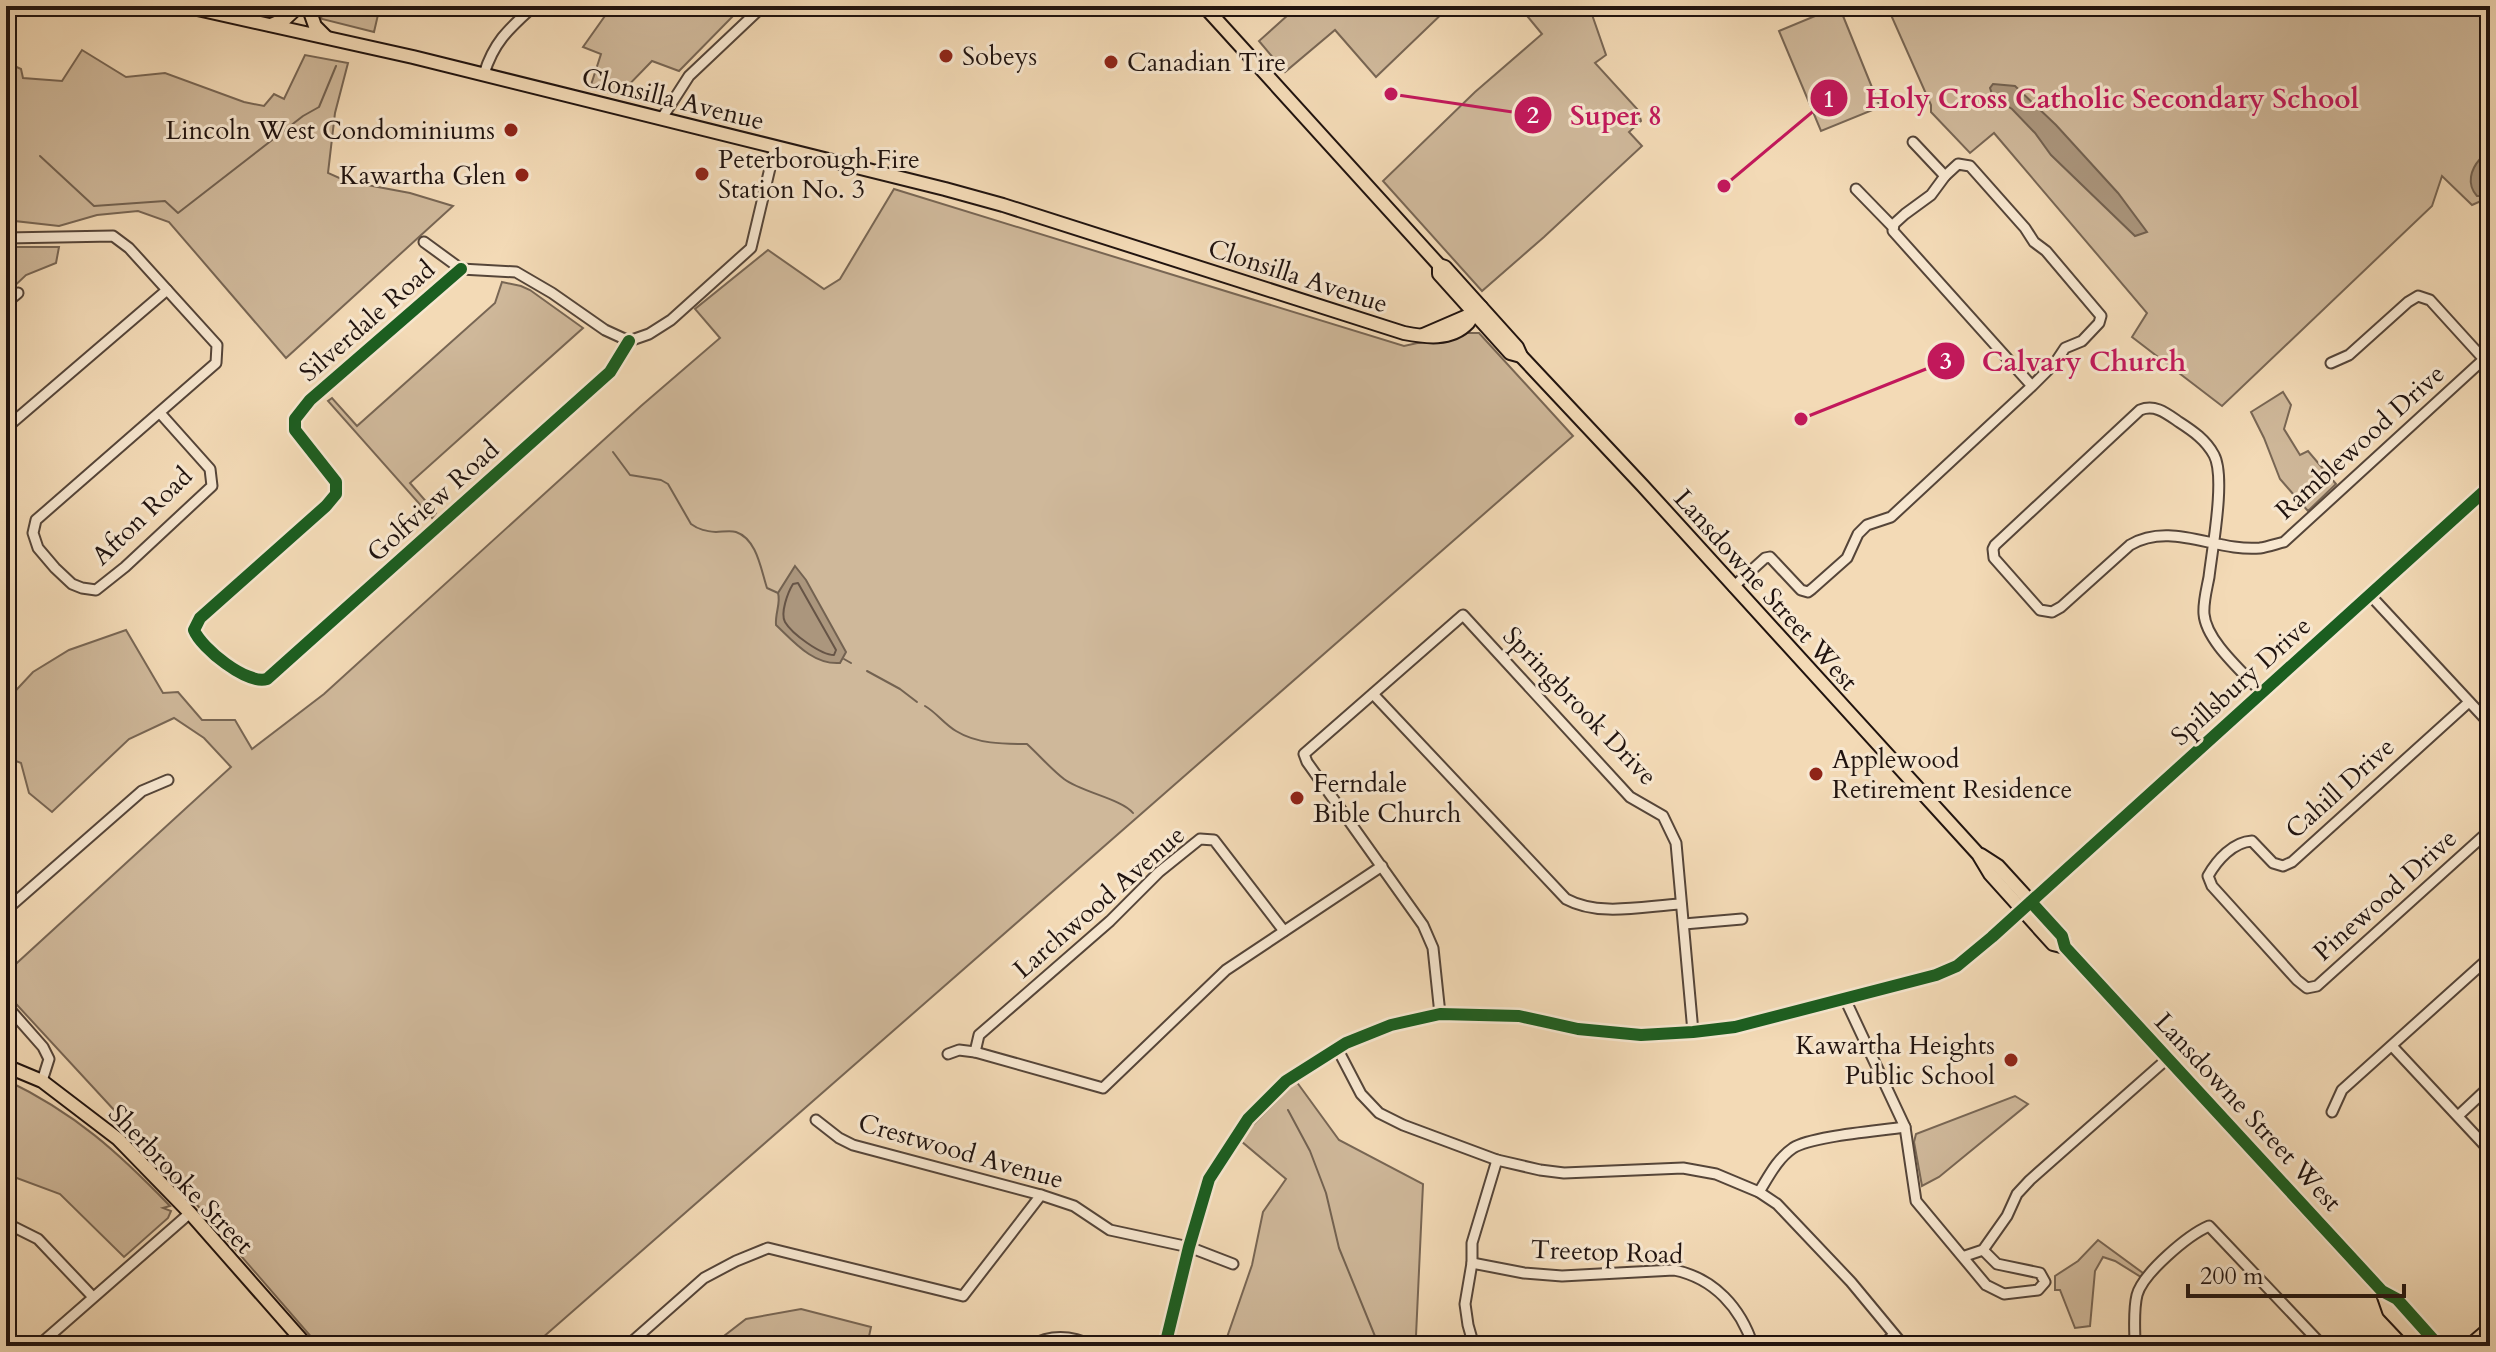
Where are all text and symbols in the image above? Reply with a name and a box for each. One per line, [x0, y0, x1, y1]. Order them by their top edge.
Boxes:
place label: Sobeys [962, 39, 1037, 74]
place label: Canadian Tire [1127, 45, 1286, 80]
marker: Sobeys [937, 47, 955, 65]
marker: Canadian Tire [1102, 53, 1120, 71]
street label: Clonsilla Avenue [578, 59, 768, 139]
callout: Holy Cross Catholic Secondary School [1809, 72, 2375, 124]
text: Holy Cross Catholic Secondary School [1865, 80, 2359, 118]
text: 1 [1823, 83, 1835, 116]
callout: Super 8 [1513, 89, 1678, 141]
text: Super 8 [1570, 97, 1662, 135]
text: 2 [1527, 99, 1539, 132]
place label: Lincoln West Condominiums [166, 113, 495, 148]
marker: Lincoln West Condominiums [502, 121, 520, 139]
place label: Peterborough Fire Station No. 3 [718, 142, 920, 207]
place label: Kawartha Glen [339, 158, 506, 193]
marker: Peterborough Fire Station No. 3 [693, 165, 711, 183]
marker: Kawartha Glen [513, 166, 531, 184]
street label: Clonsilla Avenue [1204, 230, 1392, 322]
street label: Silverdale Road [292, 252, 442, 390]
callout: Calvary Church [1926, 335, 2203, 387]
text: Calvary Church [1982, 343, 2187, 381]
text: 3 [1940, 345, 1952, 378]
street label: Ramblewood Drive [2268, 357, 2452, 527]
street label: Golfview Road [359, 432, 507, 570]
street label: Afton Road [84, 459, 200, 573]
street label: Lansdowne Street West [1666, 482, 1866, 698]
street label: Spillsbury Drive [2163, 609, 2319, 753]
street label: Springbrook Drive [1495, 619, 1665, 793]
street label: Cahill Drive [2278, 730, 2402, 846]
place label: Applewood Retirement Residence [1832, 742, 2072, 807]
marker: Applewood Retirement Residence [1807, 765, 1825, 783]
place label: Ferndale Bible Church [1313, 766, 1461, 831]
marker: Ferndale Bible Church [1288, 789, 1306, 807]
street label: Larchwood Avenue [1006, 818, 1192, 986]
street label: Pinewood Drive [2306, 821, 2464, 969]
street label: Lansdowne Street West [2147, 1005, 2349, 1219]
place label: Kawartha Heights Public School [1796, 1028, 1995, 1093]
marker: Kawartha Heights Public School [2002, 1051, 2020, 1069]
street label: Sherbrooke Street [101, 1097, 261, 1261]
street label: Crestwood Avenue [854, 1105, 1068, 1197]
street label: Treetop Road [1530, 1232, 1684, 1272]
scale bar [2188, 1248, 2404, 1298]
text: 200 m [2200, 1260, 2264, 1293]

